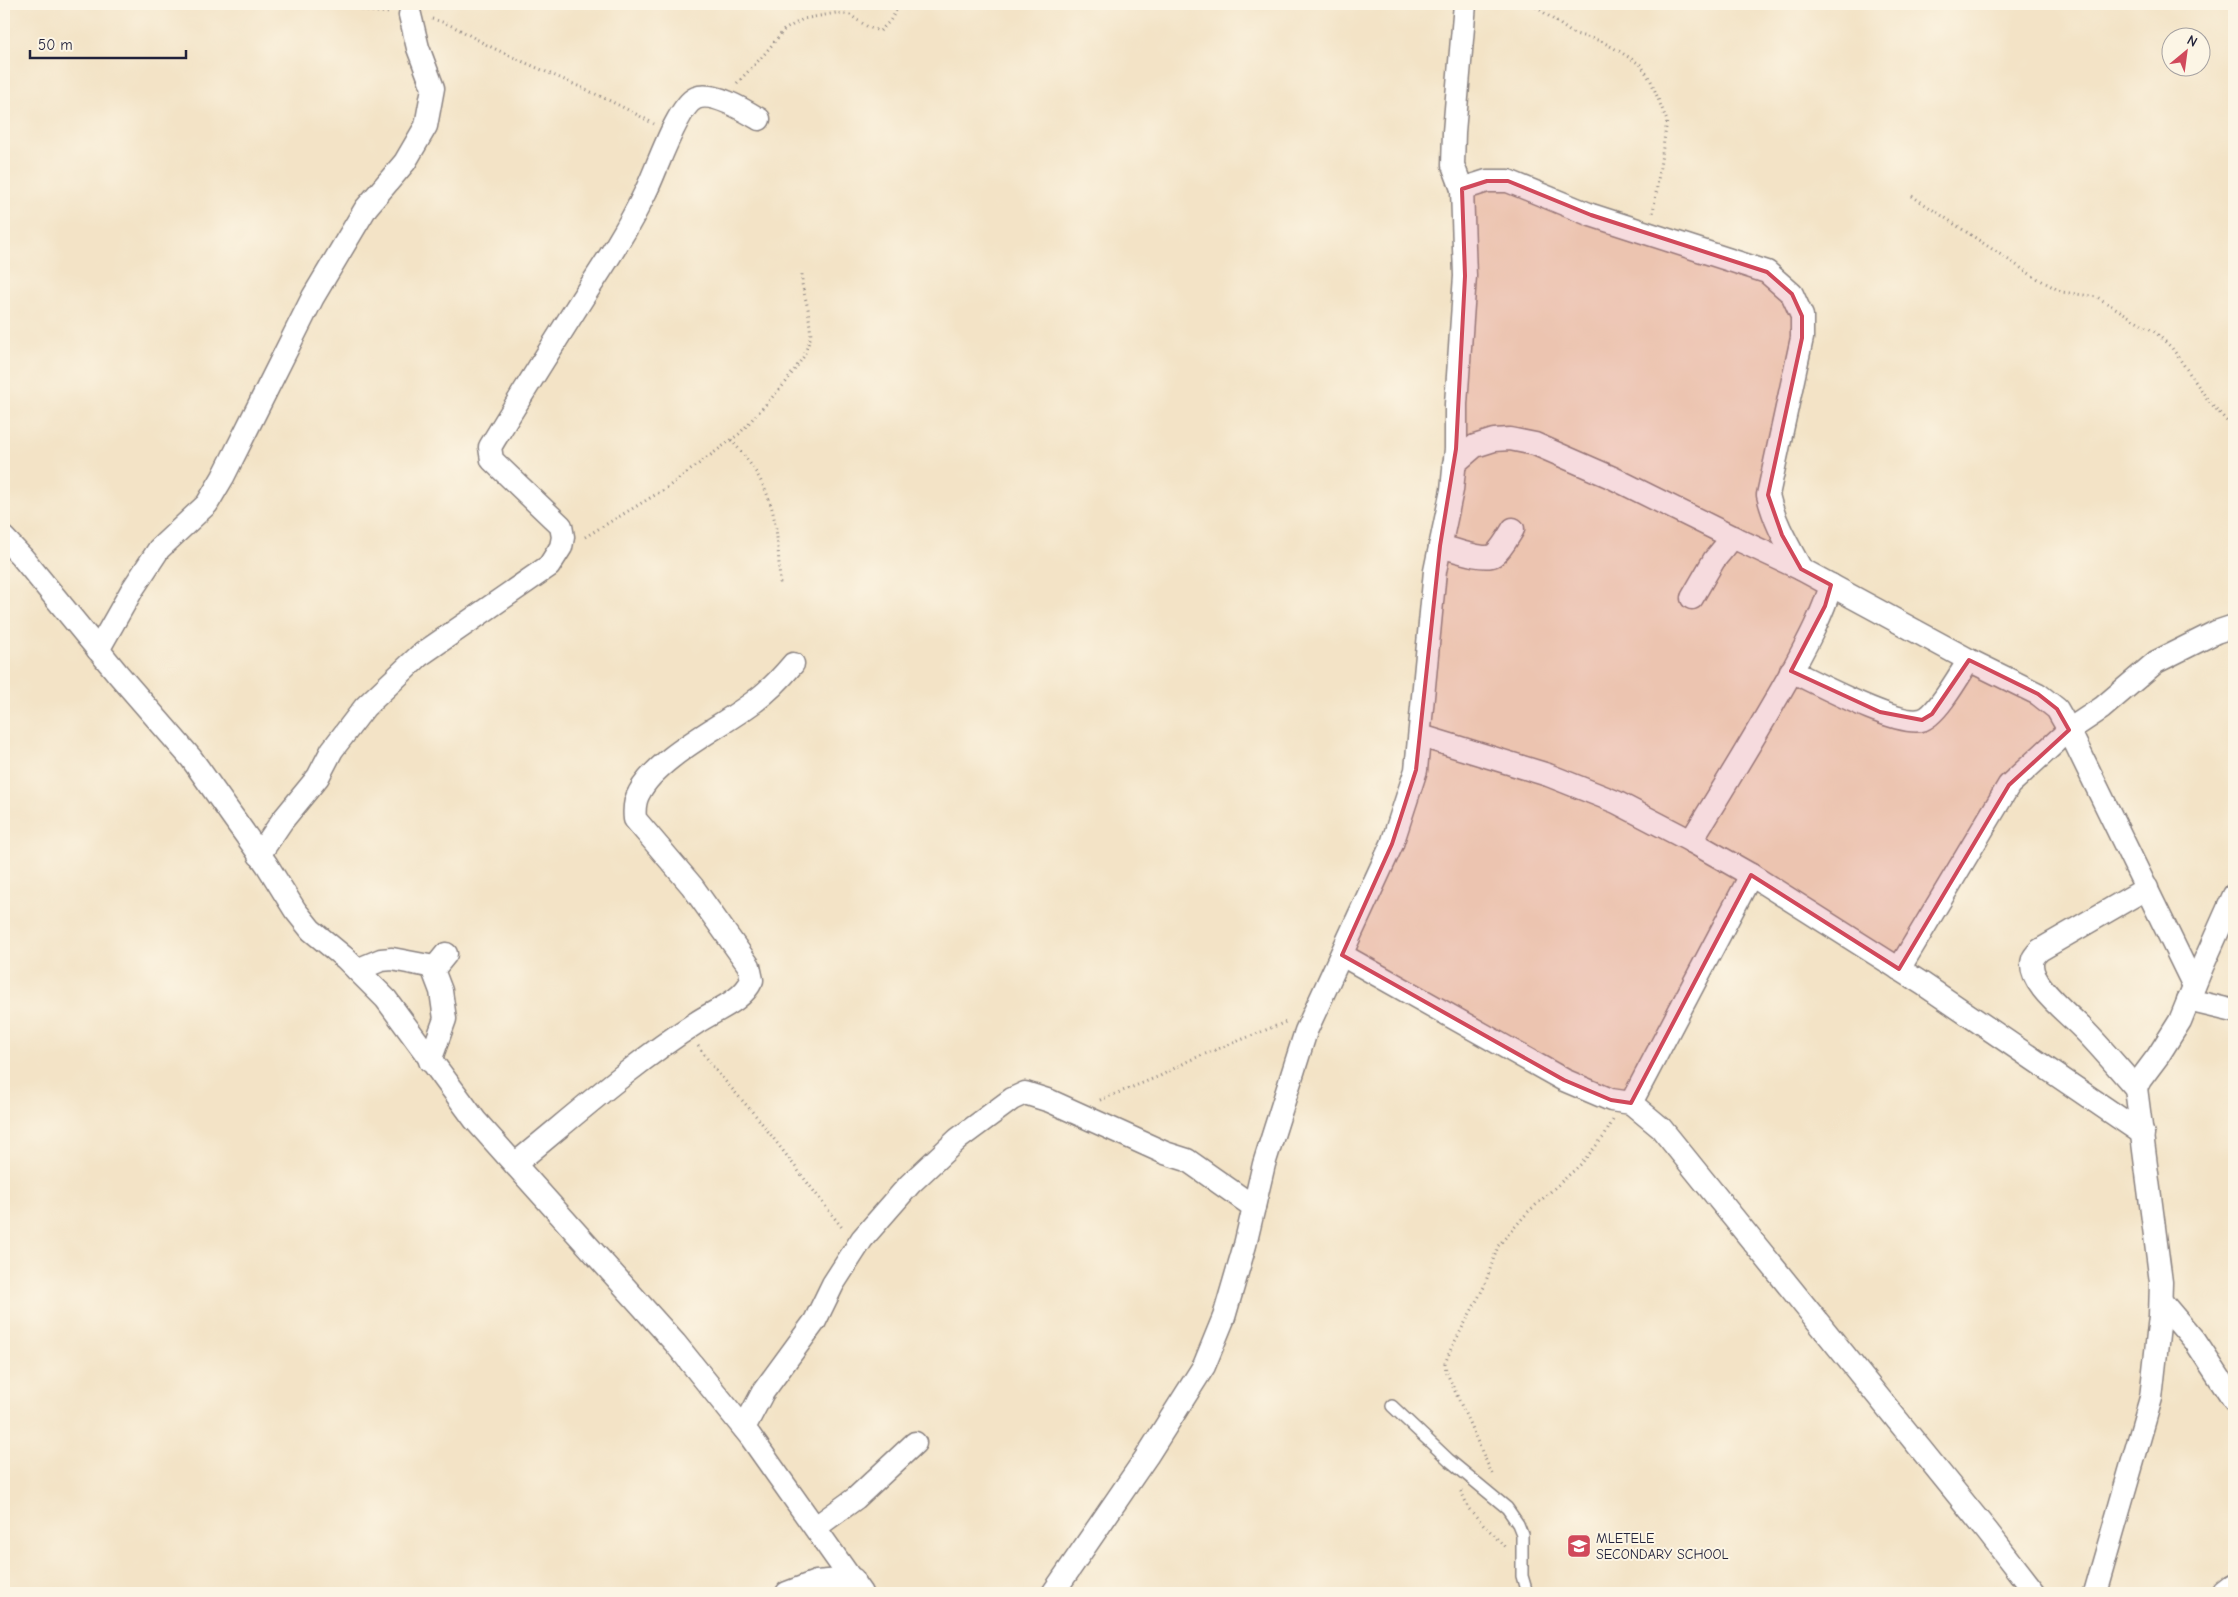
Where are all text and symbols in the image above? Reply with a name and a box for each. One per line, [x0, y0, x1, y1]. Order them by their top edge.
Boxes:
scale bar [30, 28, 186, 60]
north arrow [2160, 28, 2210, 78]
text: N [2184, 31, 2200, 51]
text: 50 m [38, 36, 73, 54]
place label: MLETELE SECONDARY SCHOOL [1596, 1530, 1729, 1563]
school or university icon: MLETELE SECONDARY SCHOOL [1566, 1533, 1592, 1559]

